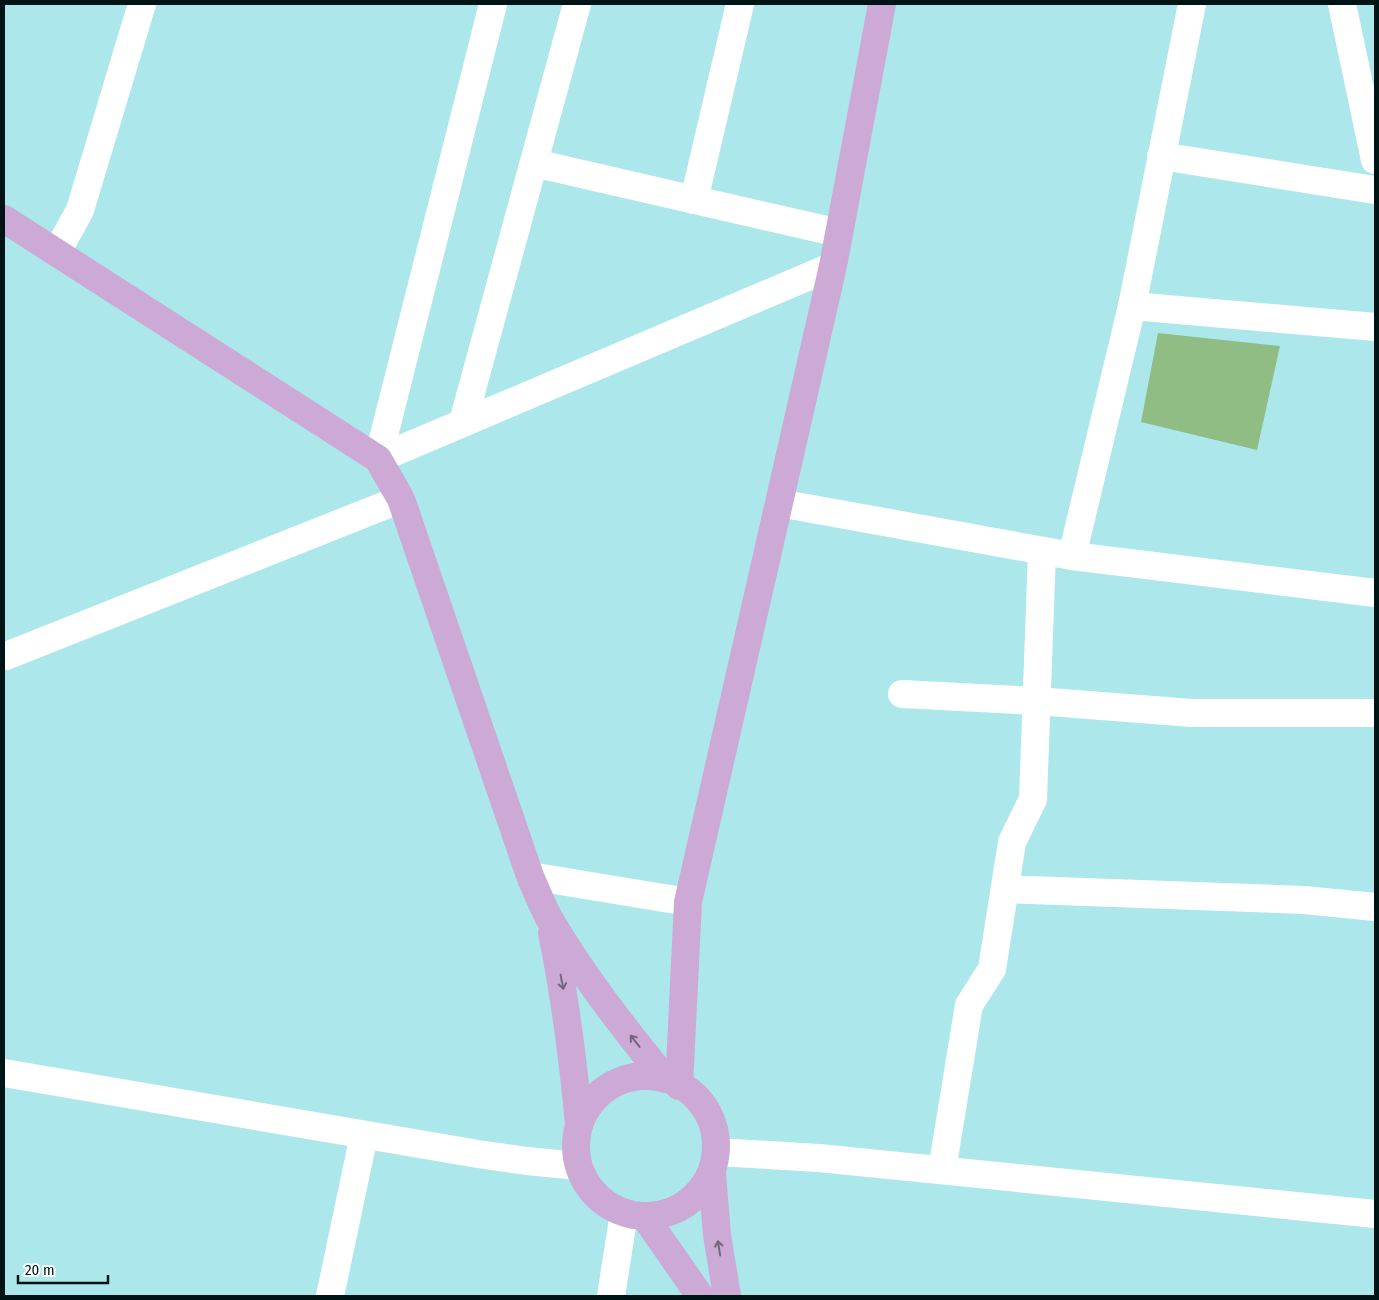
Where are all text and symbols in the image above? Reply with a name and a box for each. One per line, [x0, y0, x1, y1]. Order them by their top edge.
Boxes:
one-way arrow [557, 974, 567, 990]
one-way arrow [629, 1035, 640, 1048]
one-way arrow [714, 1240, 724, 1256]
scale bar [18, 1252, 108, 1284]
text: 20 m [25, 1261, 55, 1279]

